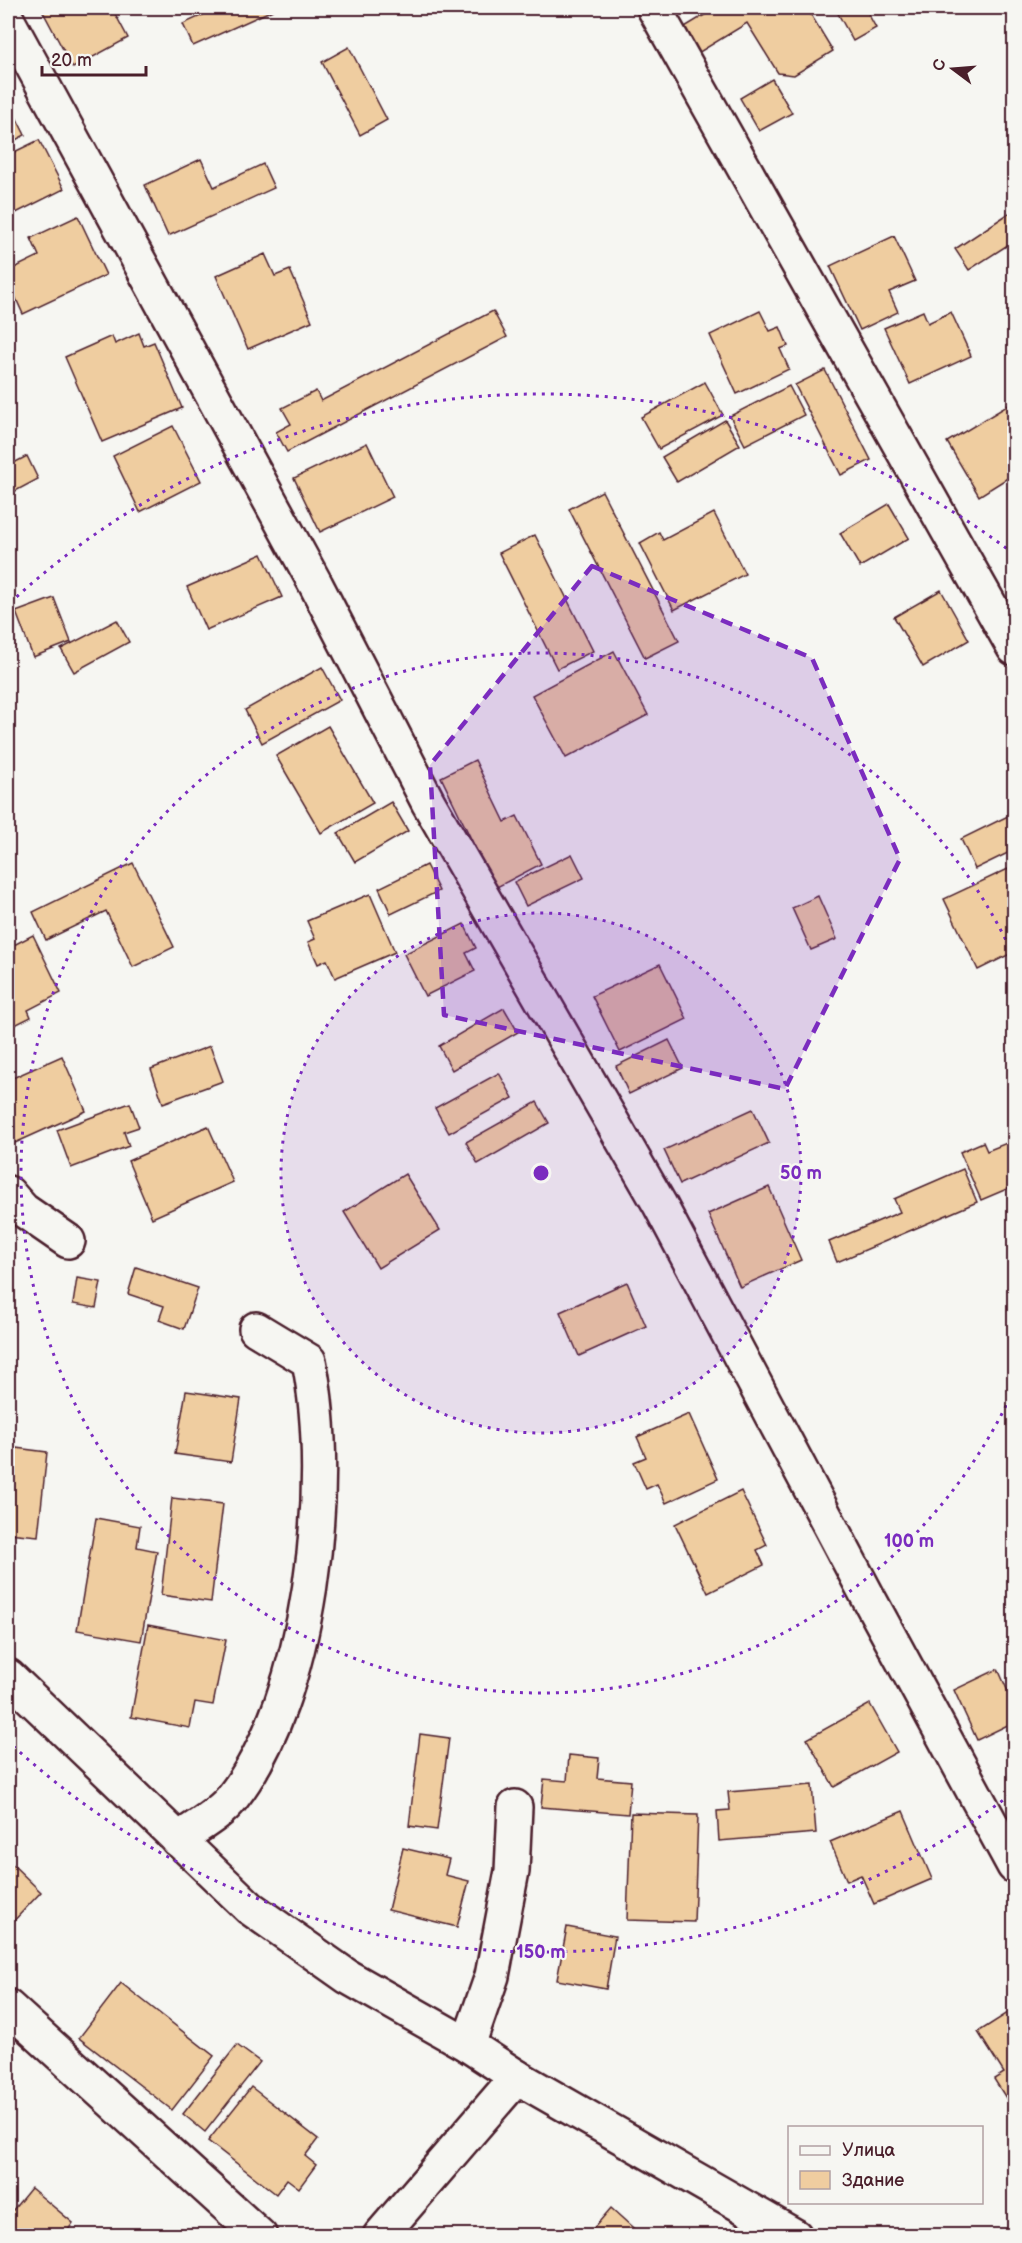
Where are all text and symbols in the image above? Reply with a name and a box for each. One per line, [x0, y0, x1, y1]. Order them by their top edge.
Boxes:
scale bar [42, 39, 146, 77]
north arrow [923, 39, 983, 99]
text: 20 m [51, 50, 92, 71]
text: С [929, 57, 951, 73]
centre of rings [531, 1163, 551, 1183]
text: 50 m [780, 1163, 822, 1184]
text: 100 m [884, 1531, 934, 1552]
text: 150 m [516, 1942, 566, 1963]
legend [788, 2126, 983, 2204]
text: Улица [842, 2140, 896, 2161]
text: Здание [842, 2170, 904, 2191]

